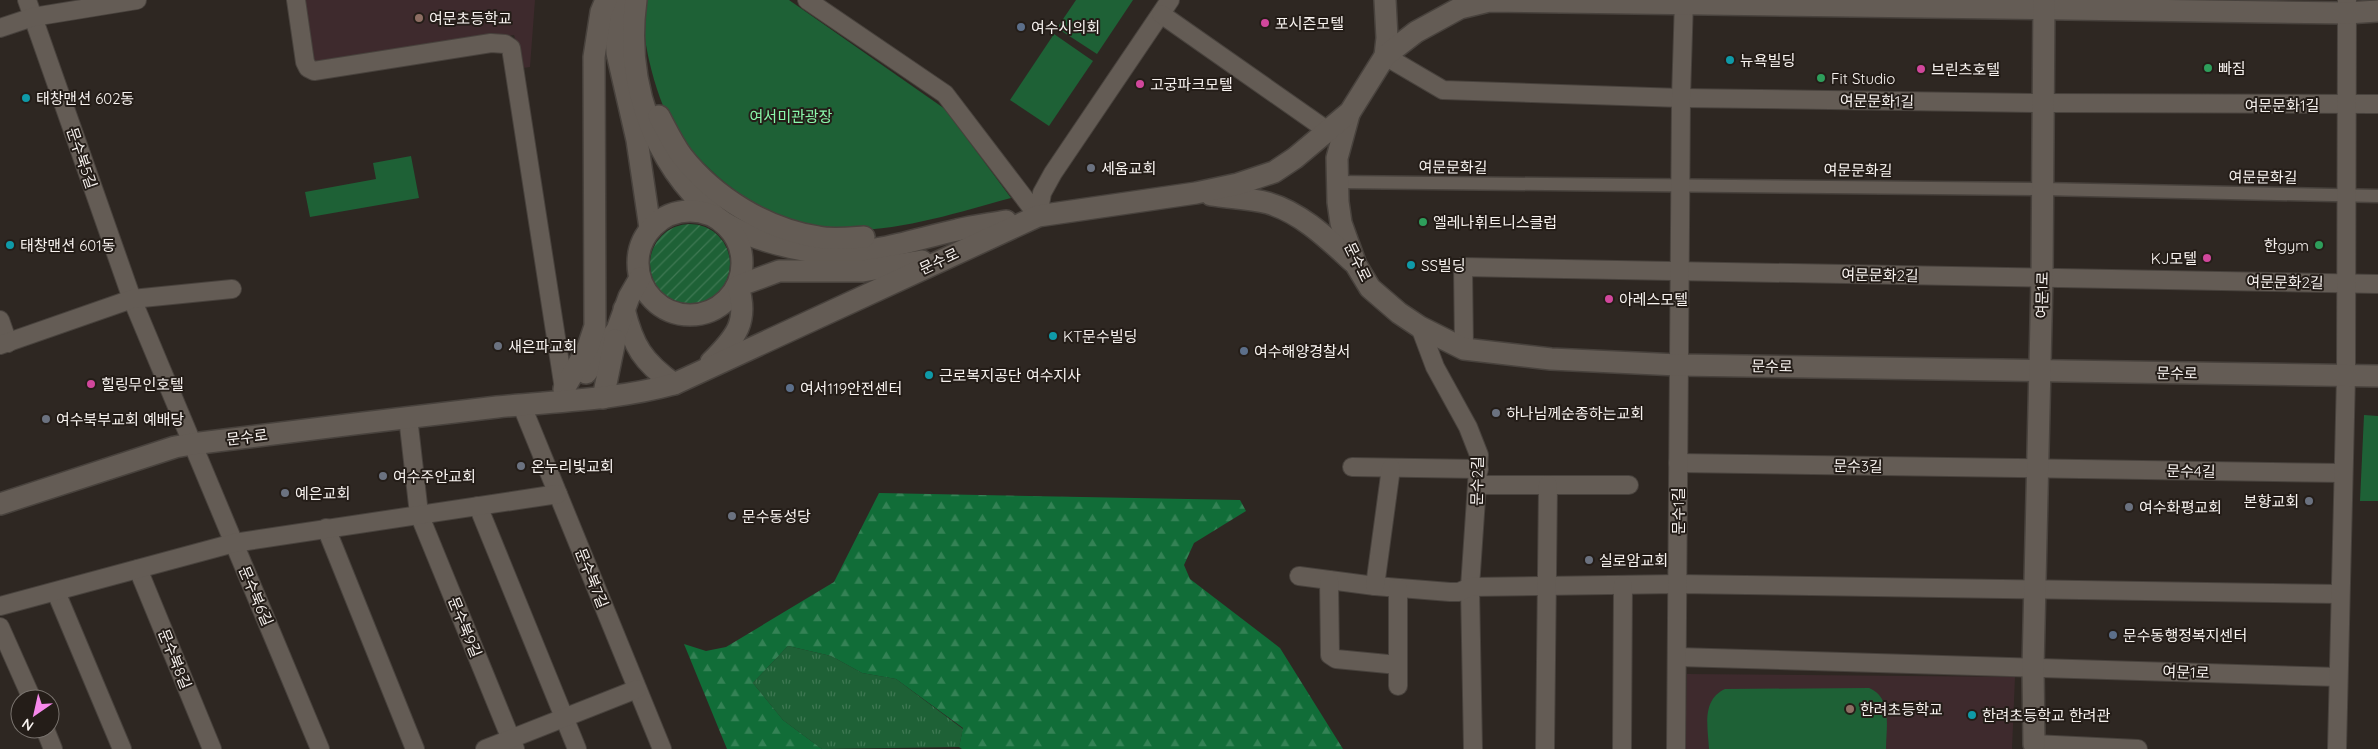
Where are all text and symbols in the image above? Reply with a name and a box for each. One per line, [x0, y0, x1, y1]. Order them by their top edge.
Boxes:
place label: 여문초등학교 [429, 9, 512, 28]
marker: 여문초등학교 [413, 12, 425, 24]
place label: 포시즌모텔 [1275, 14, 1344, 33]
marker: 포시즌모텔 [1259, 17, 1271, 29]
place label: 여수시의회 [1031, 18, 1100, 37]
marker: 여수시의회 [1015, 21, 1027, 33]
place label: 뉴욕빌딩 [1740, 51, 1795, 70]
marker: 뉴욕빌딩 [1724, 54, 1736, 66]
place label: 빠짐 [2218, 59, 2246, 78]
place label: 브린츠호텔 [1931, 60, 2000, 79]
marker: 빠짐 [2202, 62, 2214, 74]
marker: 브린츠호텔 [1915, 63, 1927, 75]
place label: Fit Studio [1831, 69, 1895, 88]
marker: Fit Studio [1815, 72, 1827, 84]
place label: 고궁파크모텔 [1150, 75, 1233, 94]
marker: 고궁파크모텔 [1134, 78, 1146, 90]
place label: 태창맨션 602동 [36, 89, 134, 108]
street label: 여문문화1길 [1840, 91, 1914, 111]
marker: 태창맨션 602동 [20, 92, 32, 104]
street label: 여문문화1길 [2245, 96, 2319, 115]
park label: 여서미관광장 [750, 107, 833, 126]
street label: 문수북5길 [63, 125, 101, 191]
street label: 여문문화길 [1418, 157, 1488, 177]
place label: 세움교회 [1101, 159, 1156, 178]
street label: 여문문화길 [1823, 160, 1893, 180]
marker: 세움교회 [1085, 162, 1097, 174]
street label: 여문문화길 [2228, 167, 2298, 187]
place label: 엘레나휘트니스클럽 [1433, 213, 1557, 232]
marker: 엘레나휘트니스클럽 [1417, 216, 1429, 228]
place label: 태창맨션 601동 [20, 236, 116, 255]
place label: 한gym [2264, 236, 2309, 255]
marker: 태창맨션 601동 [4, 239, 16, 251]
street label: 문수로 [1340, 239, 1376, 285]
marker: 한gym [2313, 239, 2325, 251]
street label: 문수로 [916, 244, 962, 278]
place label: KJ모텔 [2151, 249, 2197, 268]
marker: KJ모텔 [2201, 252, 2213, 264]
place label: SS빌딩 [1421, 256, 1465, 275]
marker: SS빌딩 [1405, 259, 1417, 271]
street label: 여문문화2길 [1841, 265, 1919, 285]
street label: 여문1로 [2032, 271, 2052, 319]
street label: 여문문화2길 [2246, 272, 2324, 292]
place label: 아레스모텔 [1619, 290, 1688, 309]
marker: 아레스모텔 [1603, 293, 1615, 305]
place label: KT문수빌딩 [1063, 327, 1137, 346]
marker: KT문수빌딩 [1047, 330, 1059, 342]
place label: 새은파교회 [508, 337, 577, 356]
marker: 새은파교회 [492, 340, 504, 352]
place label: 여수해양경찰서 [1254, 342, 1351, 361]
marker: 여수해양경찰서 [1238, 345, 1250, 357]
street label: 문수로 [1751, 356, 1793, 376]
street label: 문수로 [2156, 363, 2198, 383]
place label: 근로복지공단 여수지사 [939, 366, 1081, 385]
marker: 근로복지공단 여수지사 [923, 369, 935, 381]
place label: 힐링무인호텔 [101, 375, 184, 394]
marker: 힐링무인호텔 [85, 378, 97, 390]
place label: 여서119안전센터 [800, 379, 902, 398]
marker: 여서119안전센터 [784, 382, 796, 394]
place label: 하나님께순종하는교회 [1506, 404, 1644, 423]
marker: 하나님께순종하는교회 [1490, 407, 1502, 419]
place label: 여수북부교회 예배당 [56, 410, 184, 429]
marker: 여수북부교회 예배당 [40, 413, 52, 425]
street label: 문수로 [225, 425, 269, 449]
street label: 문수2길 [1467, 456, 1487, 506]
street label: 문수3길 [1833, 456, 1883, 476]
place label: 온누리빛교회 [531, 457, 614, 476]
marker: 온누리빛교회 [515, 460, 527, 472]
street label: 문수4길 [2166, 461, 2216, 481]
place label: 여수주안교회 [393, 467, 476, 486]
marker: 여수주안교회 [377, 470, 389, 482]
place label: 예은교회 [295, 484, 350, 503]
marker: 예은교회 [279, 487, 291, 499]
street label: 문수1길 [1669, 488, 1688, 534]
place label: 본향교회 [2244, 492, 2299, 511]
marker: 본향교회 [2303, 495, 2315, 507]
place label: 여수화평교회 [2139, 498, 2222, 517]
marker: 여수화평교회 [2123, 501, 2135, 513]
place label: 문수동성당 [742, 507, 811, 526]
marker: 문수동성당 [726, 510, 738, 522]
street label: 문수북7길 [571, 545, 613, 611]
place label: 실로암교회 [1599, 551, 1668, 570]
marker: 실로암교회 [1583, 554, 1595, 566]
street label: 문수북6길 [235, 563, 277, 629]
street label: 문수북9길 [444, 594, 486, 660]
street label: 문수북8길 [154, 626, 196, 692]
place label: 문수동행정복지센터 [2123, 626, 2247, 645]
marker: 문수동행정복지센터 [2107, 629, 2119, 641]
street label: 여문1로 [2162, 662, 2210, 682]
north arrow [10, 689, 60, 739]
place label: 한려초등학교 [1860, 700, 1943, 719]
marker: 한려초등학교 [1844, 703, 1856, 715]
place label: 한려초등학교 한려관 [1982, 706, 2110, 725]
marker: 한려초등학교 한려관 [1966, 709, 1978, 721]
text: N [18, 714, 37, 735]

